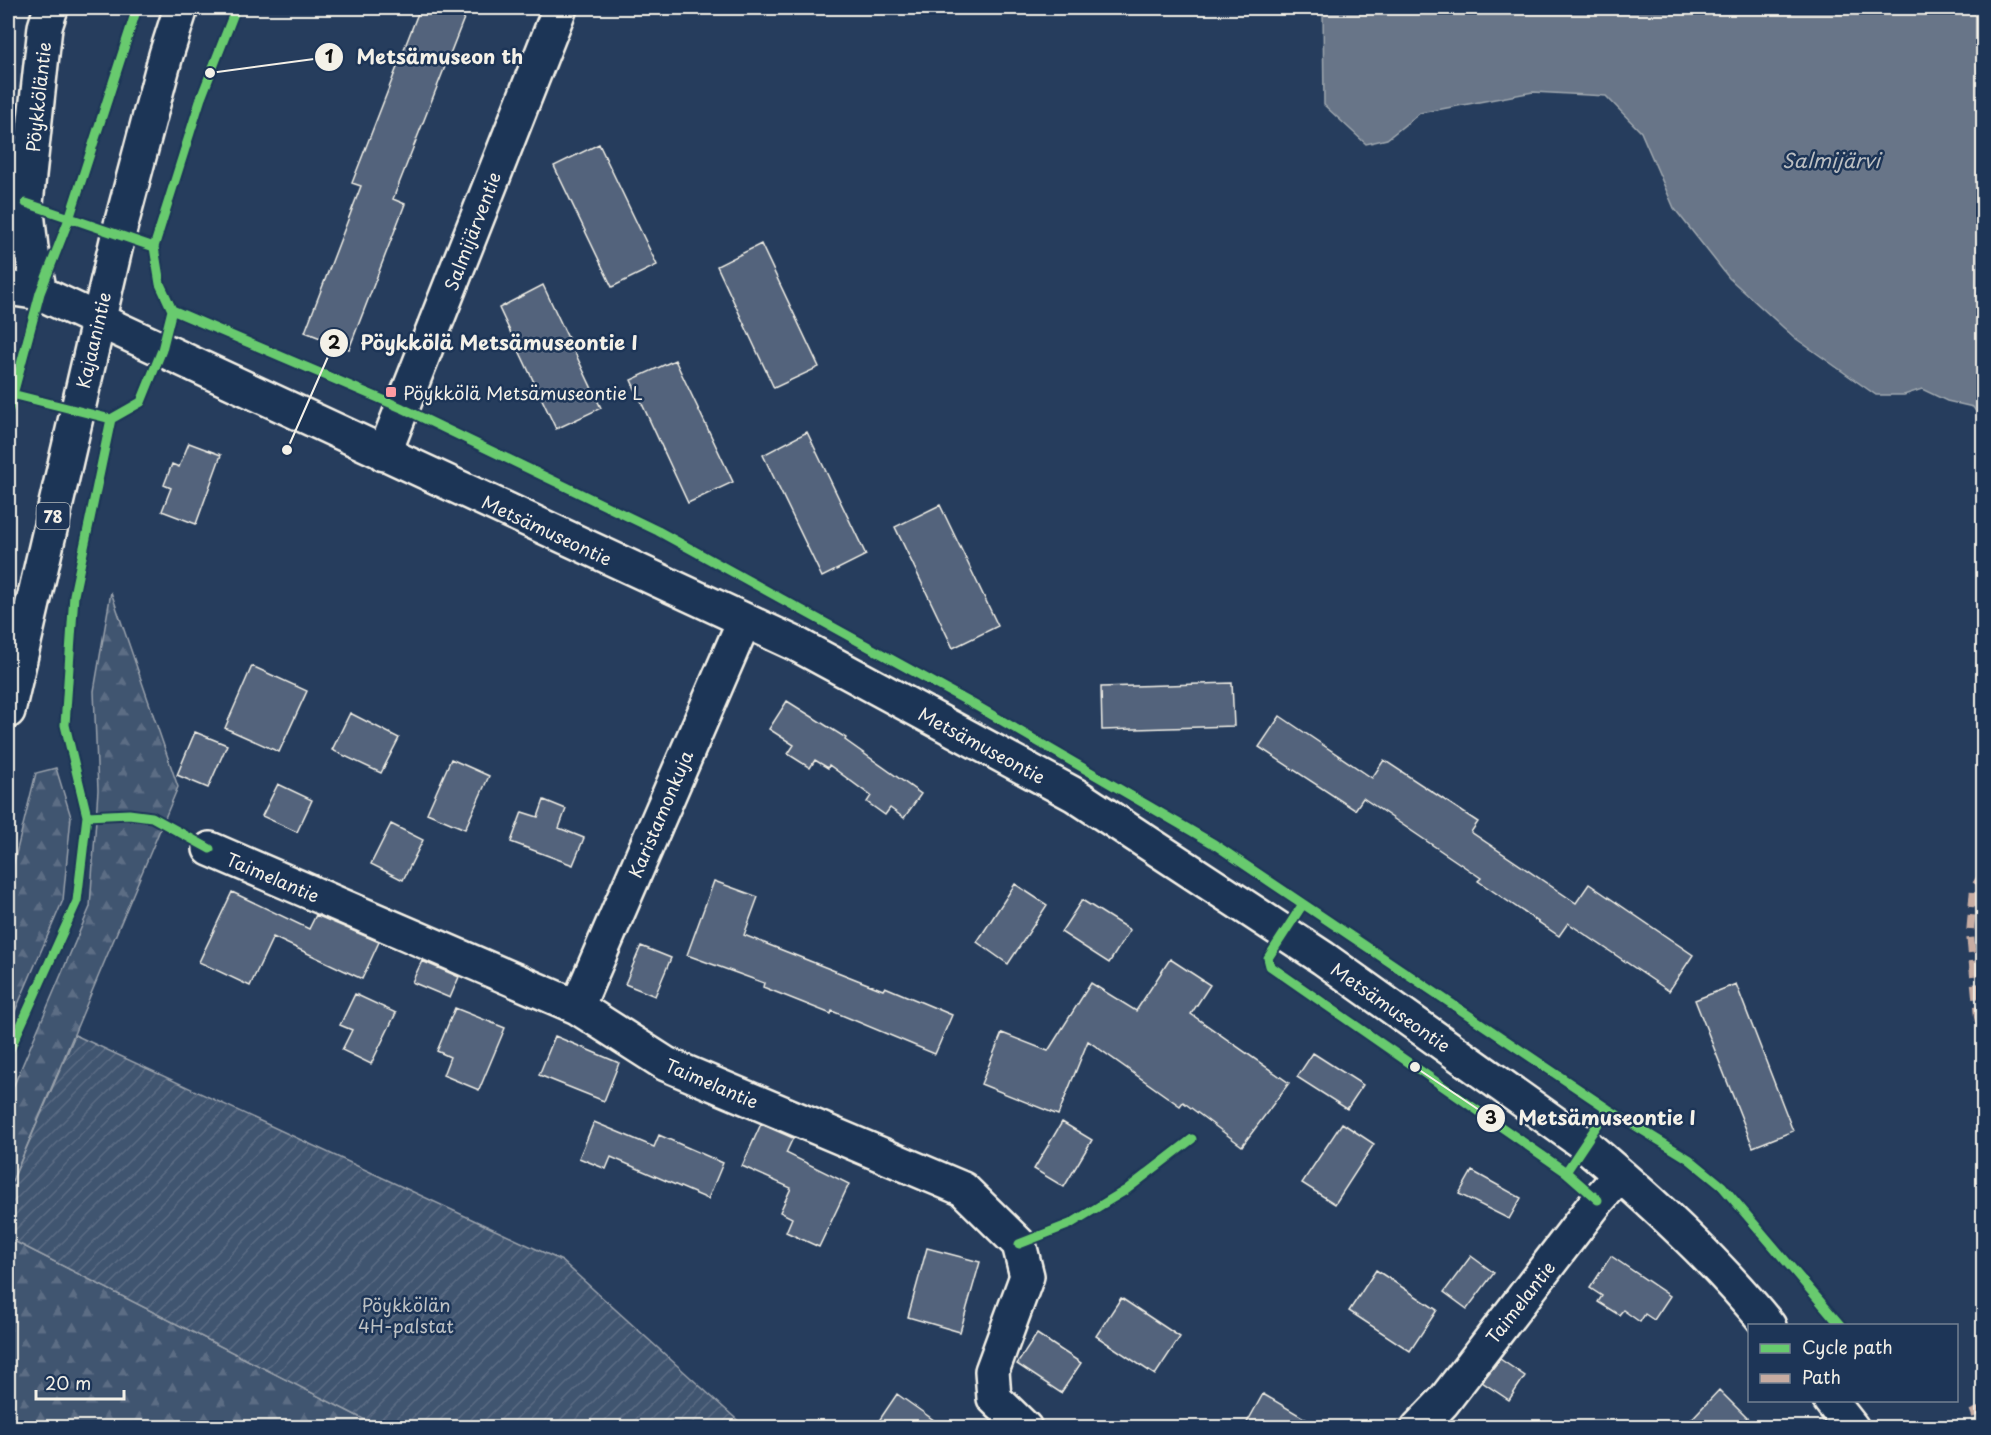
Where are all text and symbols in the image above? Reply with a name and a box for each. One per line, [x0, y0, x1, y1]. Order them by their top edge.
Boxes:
callout: Metsämuseon th [314, 38, 536, 76]
street label: Pöykköläntie [19, 40, 57, 154]
text: Metsämuseon th [357, 41, 523, 71]
text: 1 [325, 42, 334, 69]
water label: Salmijärvi [1782, 145, 1883, 175]
street label: Salmijärventie [437, 168, 507, 294]
street label: Kajaanintie [69, 289, 117, 391]
callout: Pöykkölä Metsämuseontie I [319, 324, 650, 362]
text: Pöykkölä Metsämuseontie I [360, 327, 638, 357]
text: 2 [328, 328, 341, 355]
place label: Pöykkölä Metsämuseontie L [403, 379, 643, 406]
marker: Pöykkölä Metsämuseontie L [384, 385, 398, 399]
street label: Metsämuseontie [478, 488, 616, 572]
road number: 78 [36, 503, 70, 529]
street label: Metsämuseontie [914, 700, 1050, 790]
street label: Karistamonkuja [621, 745, 699, 882]
street label: Taimelantie [222, 845, 324, 909]
street label: Metsämuseontie [1326, 956, 1456, 1058]
street label: Taimelantie [661, 1051, 763, 1115]
callout: Metsämuseontie I [1476, 1099, 1708, 1137]
text: Metsämuseontie I [1518, 1102, 1696, 1132]
text: 3 [1485, 1103, 1497, 1130]
street label: Taimelantie [1479, 1255, 1561, 1349]
park label: Pöykkölän 4H-palstat [358, 1291, 454, 1339]
legend [1748, 1324, 1958, 1402]
text: Cycle path [1802, 1333, 1893, 1360]
scale bar [36, 1363, 124, 1401]
text: Path [1802, 1363, 1841, 1390]
text: 20 m [45, 1369, 91, 1396]

